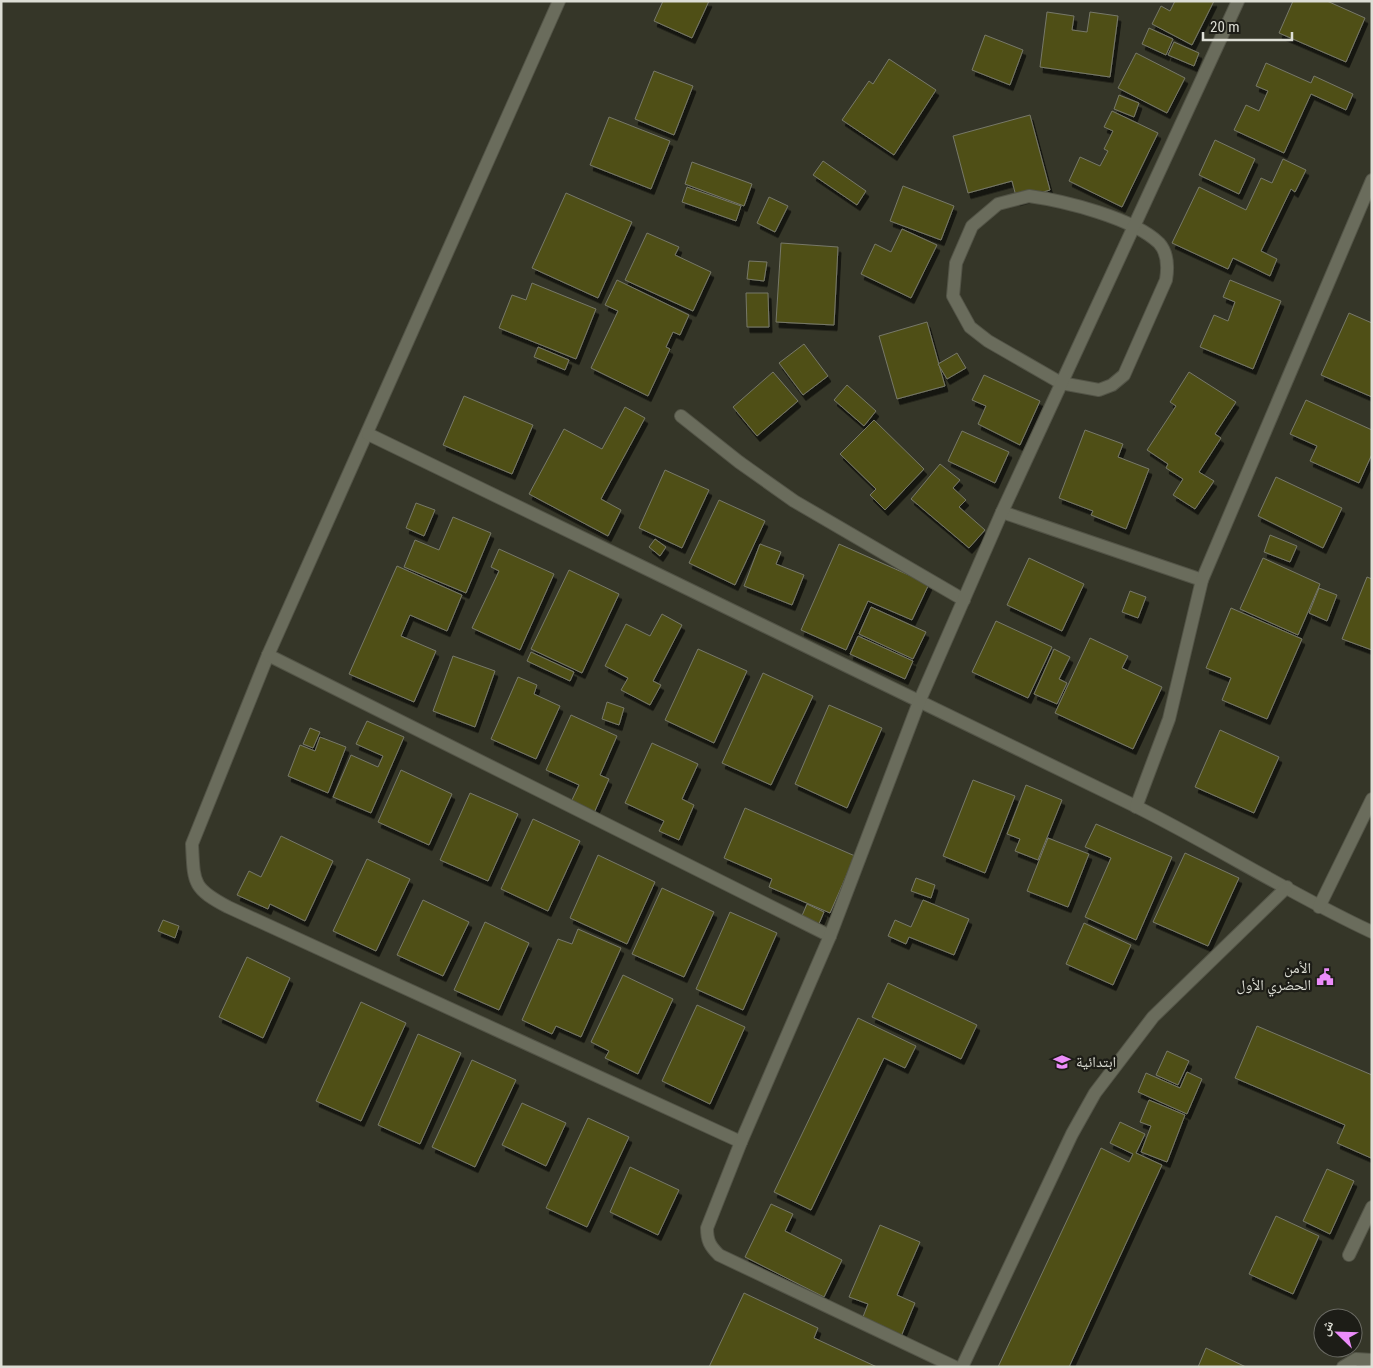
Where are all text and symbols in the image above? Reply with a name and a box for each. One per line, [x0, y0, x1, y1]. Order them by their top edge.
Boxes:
scale bar [1203, 10, 1292, 42]
text: 20 m [1210, 18, 1240, 36]
place label: الأمن الحضري الأول [1237, 959, 1311, 997]
public building icon: الأمن الحضري الأول [1315, 967, 1335, 987]
school or university icon: ابتدائية [1052, 1052, 1072, 1072]
place label: ابتدائية [1076, 1053, 1116, 1071]
north arrow [1313, 1308, 1363, 1358]
text: ش [1316, 1318, 1337, 1338]

